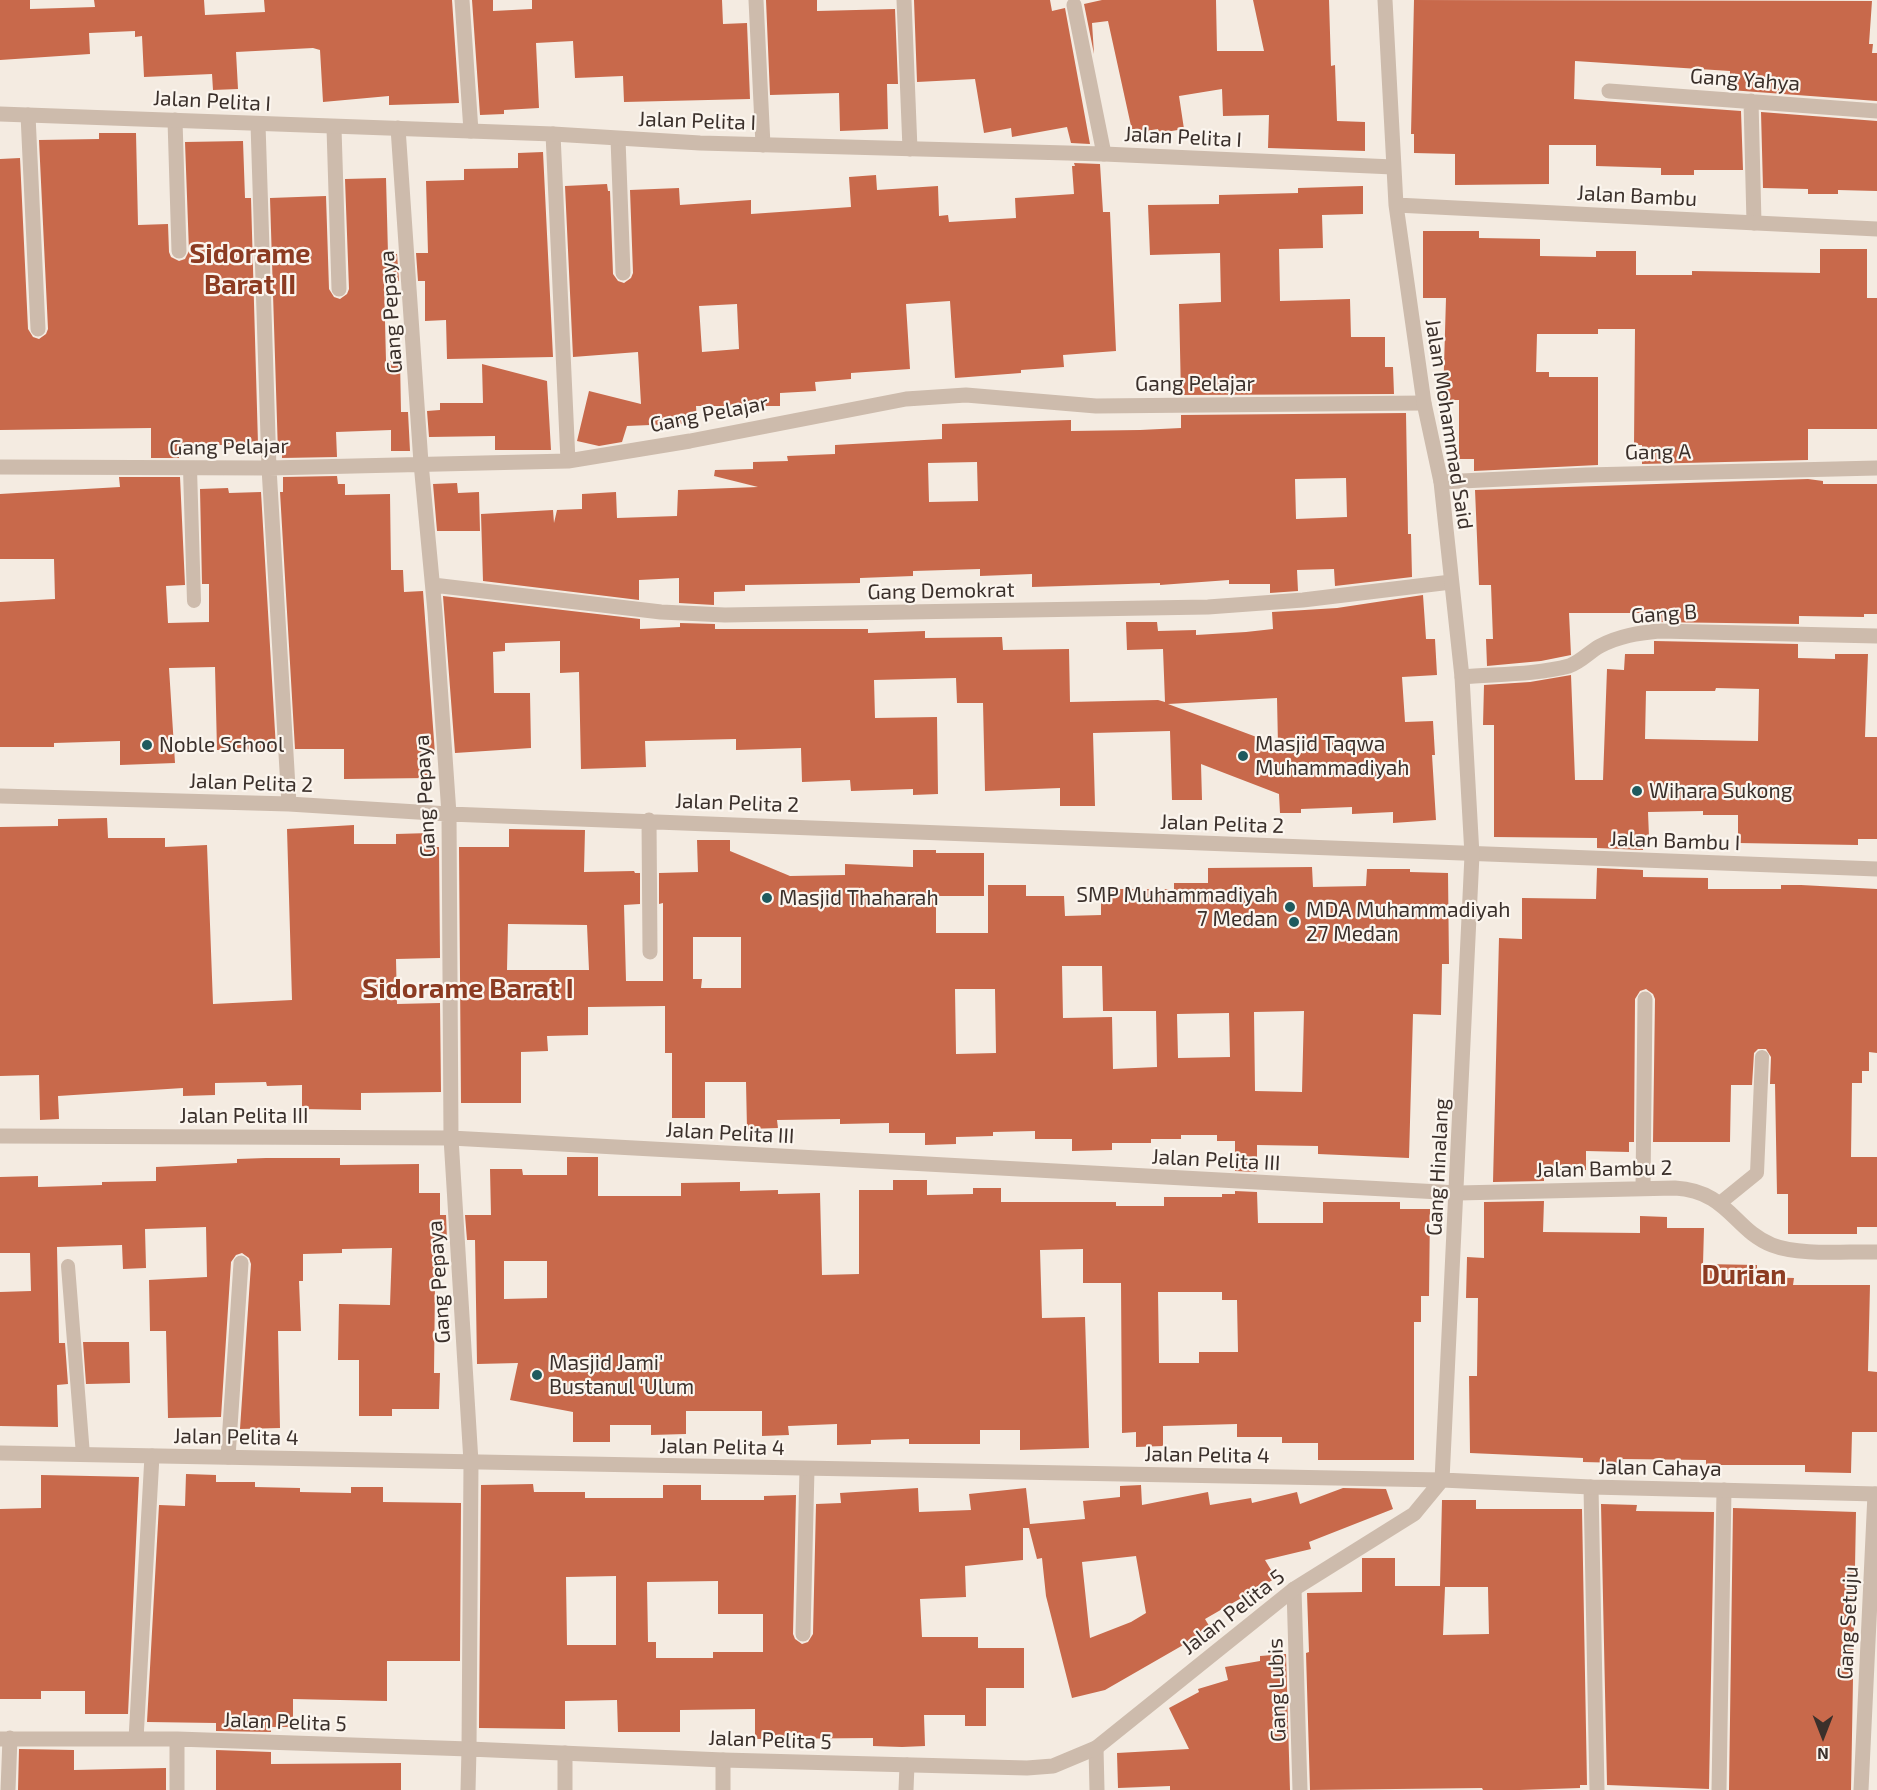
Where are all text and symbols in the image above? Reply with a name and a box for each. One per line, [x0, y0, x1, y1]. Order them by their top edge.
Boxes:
street label: Gang Yahya [1689, 64, 1801, 96]
street label: Jalan Pelita I [152, 85, 272, 117]
street label: Jalan Pelita I [638, 106, 756, 136]
street label: Jalan Pelita I [1123, 121, 1243, 153]
street label: Jalan Bambu [1576, 180, 1698, 212]
district label: Sidorame Barat II [189, 238, 311, 301]
street label: Gang Pepaya [374, 250, 408, 374]
street label: Jalan Mohammad Said [1420, 317, 1478, 531]
street label: Gang Pelajar [1135, 371, 1255, 397]
street label: Gang Pelajar [648, 390, 770, 438]
street label: Gang Pelajar [169, 433, 289, 461]
street label: Gang A [1625, 439, 1691, 465]
street label: Gang Demokrat [867, 577, 1015, 605]
street label: Gang B [1630, 599, 1698, 629]
place label: Masjid Taqwa Muhammadiyah [1255, 731, 1409, 781]
place label: Noble School [159, 732, 284, 758]
street label: Gang Pepaya [409, 734, 441, 858]
marker: Noble School [140, 738, 154, 752]
marker: Masjid Taqwa Muhammadiyah [1236, 749, 1250, 763]
street label: Jalan Pelita 2 [188, 768, 314, 798]
place label: Wihara Sukong [1649, 778, 1792, 804]
marker: Wihara Sukong [1630, 784, 1644, 798]
street label: Jalan Pelita 2 [674, 788, 800, 818]
street label: Jalan Pelita 2 [1159, 809, 1285, 839]
street label: Jalan Bambu I [1609, 826, 1741, 856]
place label: SMP Muhammadiyah 7 Medan [1076, 882, 1278, 932]
place label: Masjid Thaharah [779, 885, 939, 911]
marker: Masjid Thaharah [760, 891, 774, 905]
place label: MDA Muhammadiyah 27 Medan [1306, 897, 1510, 947]
marker: SMP Muhammadiyah 7 Medan [1283, 900, 1297, 914]
marker: MDA Muhammadiyah 27 Medan [1287, 915, 1301, 929]
district label: Sidorame Barat I [362, 973, 574, 1005]
street label: Gang Hinalang [1422, 1097, 1454, 1237]
street label: Jalan Pelita III [179, 1103, 309, 1129]
street label: Jalan Pelita III [665, 1117, 795, 1149]
street label: Jalan Pelita III [1151, 1144, 1281, 1176]
street label: Jalan Bambu 2 [1535, 1155, 1673, 1183]
street label: Gang Pepaya [422, 1220, 456, 1344]
district label: Durian [1701, 1259, 1787, 1291]
place label: Masjid Jami' Bustanul 'Ulum [549, 1350, 694, 1400]
marker: Masjid Jami' Bustanul 'Ulum [530, 1368, 544, 1382]
street label: Jalan Pelita 4 [173, 1423, 299, 1451]
street label: Jalan Pelita 4 [659, 1433, 785, 1461]
street label: Jalan Pelita 4 [1144, 1441, 1270, 1469]
street label: Jalan Cahaya [1598, 1454, 1722, 1482]
street label: Jalan Pelita 5 [1176, 1564, 1290, 1660]
street label: Gang Setuju [1832, 1566, 1864, 1680]
street label: Gang Lubis [1263, 1638, 1291, 1742]
north arrow [1793, 1706, 1853, 1766]
street label: Jalan Pelita 5 [223, 1707, 347, 1737]
street label: Jalan Pelita 5 [708, 1725, 832, 1755]
text: N [1817, 1745, 1829, 1764]

